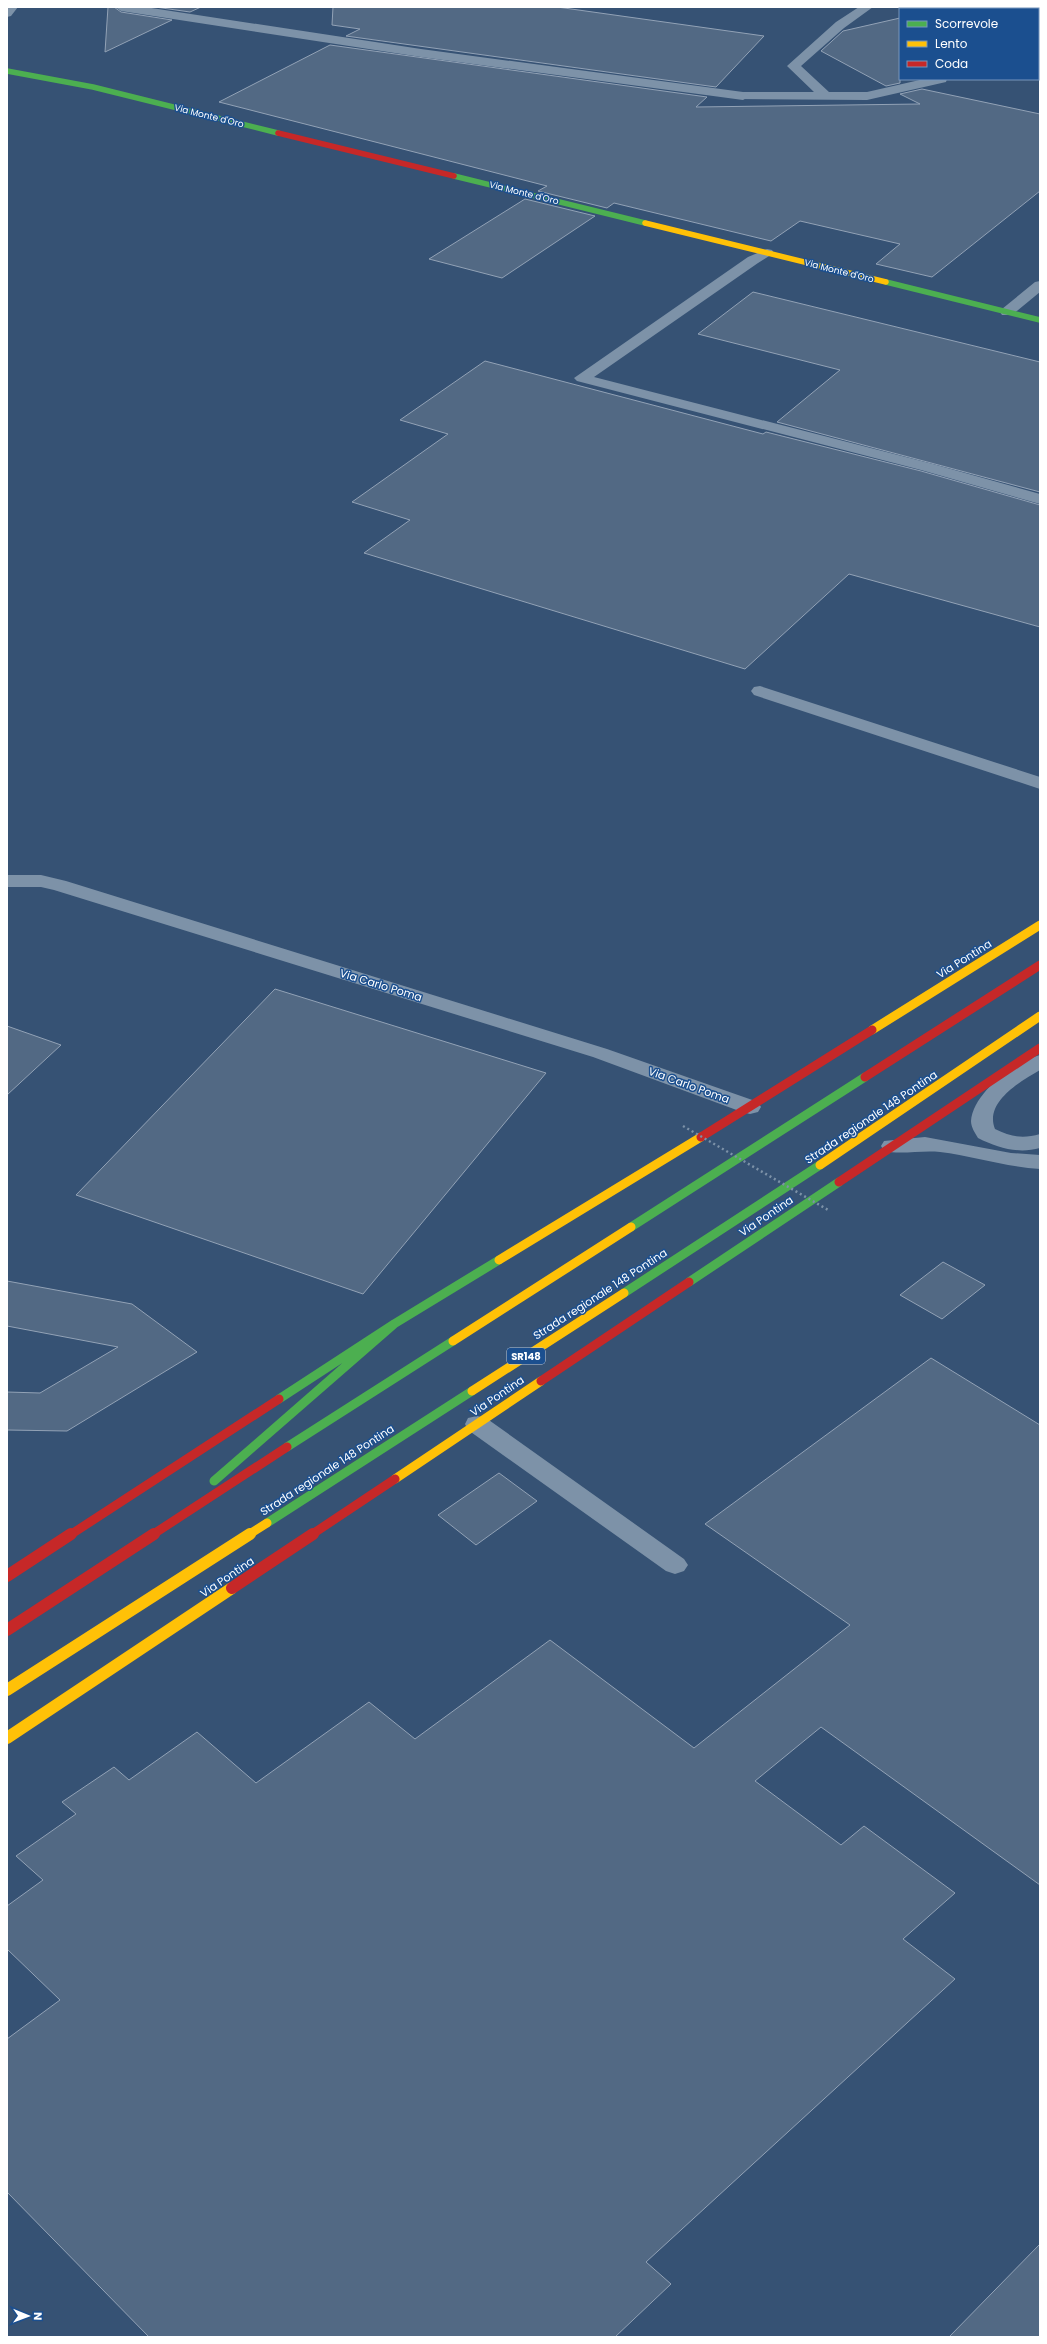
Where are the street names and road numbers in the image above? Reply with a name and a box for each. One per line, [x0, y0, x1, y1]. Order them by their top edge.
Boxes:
street label: Via Monte d'Oro [173, 102, 245, 130]
street label: Via Monte d'Oro [488, 179, 560, 207]
street label: Via Monte d'Oro [803, 257, 875, 285]
street label: Via Pontina [933, 936, 995, 982]
street label: Via Carlo Poma [338, 965, 424, 1005]
street label: Via Carlo Poma [646, 1063, 732, 1107]
street label: Strada regionale 148 Pontina [802, 1067, 940, 1167]
street label: Via Pontina [736, 1192, 796, 1240]
street label: Strada regionale 148 Pontina [530, 1245, 670, 1343]
road number: SR148 [507, 1348, 545, 1364]
street label: Via Pontina [467, 1372, 527, 1420]
street label: Strada regionale 148 Pontina [257, 1421, 397, 1519]
street label: Via Pontina [197, 1553, 257, 1601]

